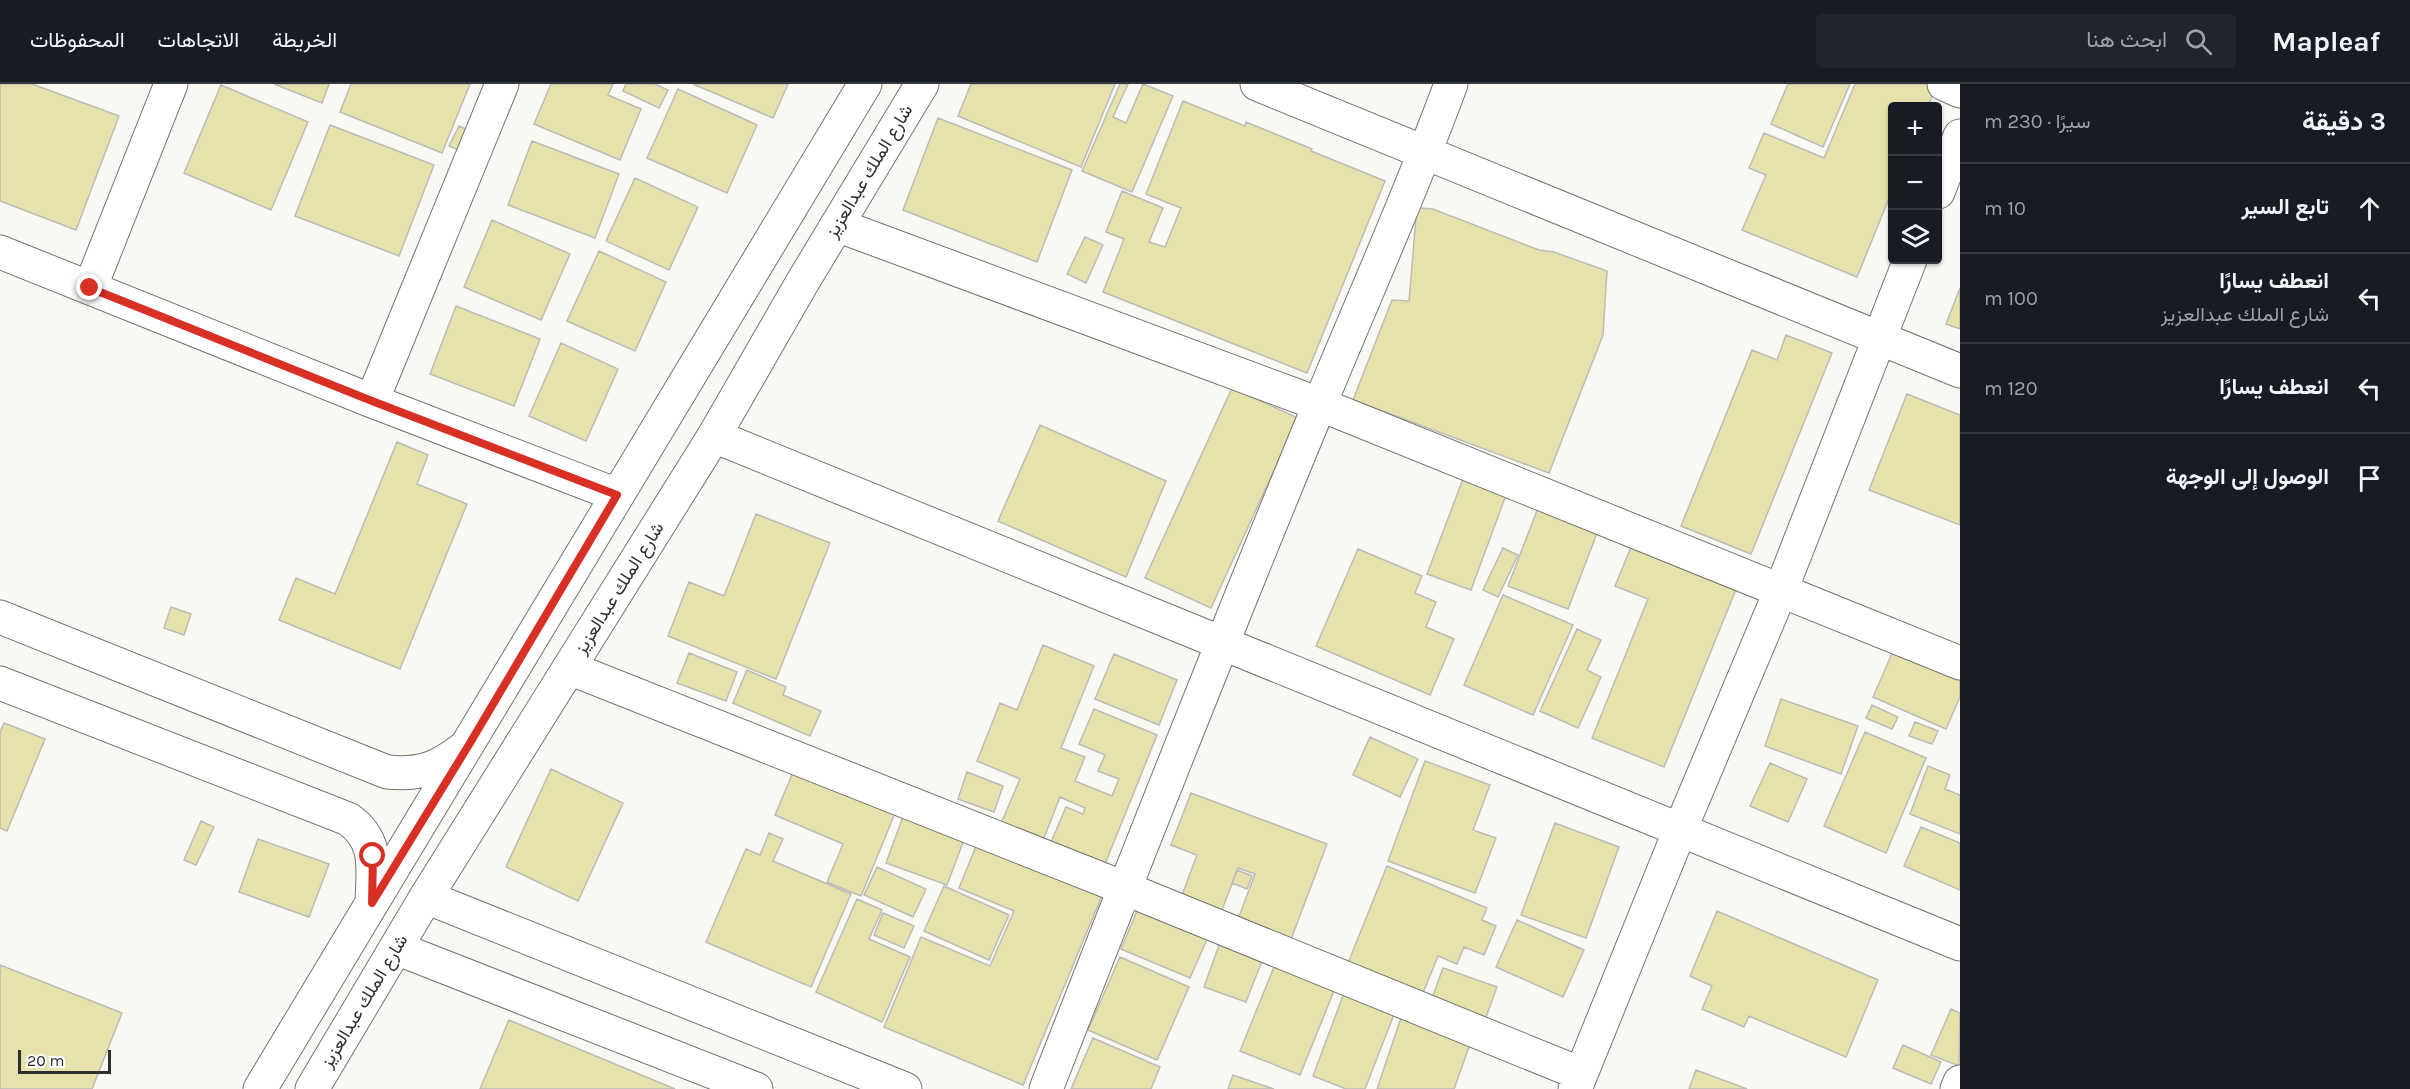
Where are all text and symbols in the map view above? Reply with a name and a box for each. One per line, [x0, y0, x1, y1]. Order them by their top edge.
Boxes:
search box [1816, 14, 2236, 68]
icon: search [2182, 25, 2215, 58]
text: Mapleaf [2272, 25, 2380, 58]
text: ابحث هنا [2086, 27, 2167, 53]
text: المحفوظات [30, 28, 125, 52]
text: الاتجاهات [158, 28, 239, 52]
text: الخريطة [272, 28, 337, 52]
street label: شارع الملك عبدالعزيز [820, 100, 918, 243]
map controls [1888, 102, 1942, 264]
button: + [1888, 102, 1942, 156]
text: 3 دقيقة [2302, 106, 2386, 137]
text: سيرًا · 230 m [1984, 110, 2091, 133]
button: − [1888, 156, 1942, 210]
icon: ahead [2353, 192, 2386, 225]
text: تابع السير [2241, 194, 2329, 220]
text: 10 m [1984, 197, 2026, 220]
button: layers [1888, 210, 1942, 264]
text: انعطف يسارًا [2219, 268, 2329, 294]
route end [76, 274, 102, 300]
icon: left [2353, 282, 2386, 315]
text: 100 m [1984, 287, 2038, 310]
text: شارع الملك عبدالعزيز [2161, 303, 2329, 326]
icon: left [2353, 372, 2386, 405]
text: انعطف يسارًا [2219, 374, 2329, 400]
text: 120 m [1984, 377, 2038, 400]
icon: arrive [2353, 462, 2386, 495]
text: الوصول إلى الوجهة [2166, 464, 2329, 490]
street label: شارع الملك عبدالعزيز [569, 518, 669, 659]
route start [359, 842, 385, 868]
street label: شارع الملك عبدالعزيز [315, 930, 413, 1073]
scale bar [18, 1047, 111, 1074]
text: 20 m [27, 1051, 65, 1070]

